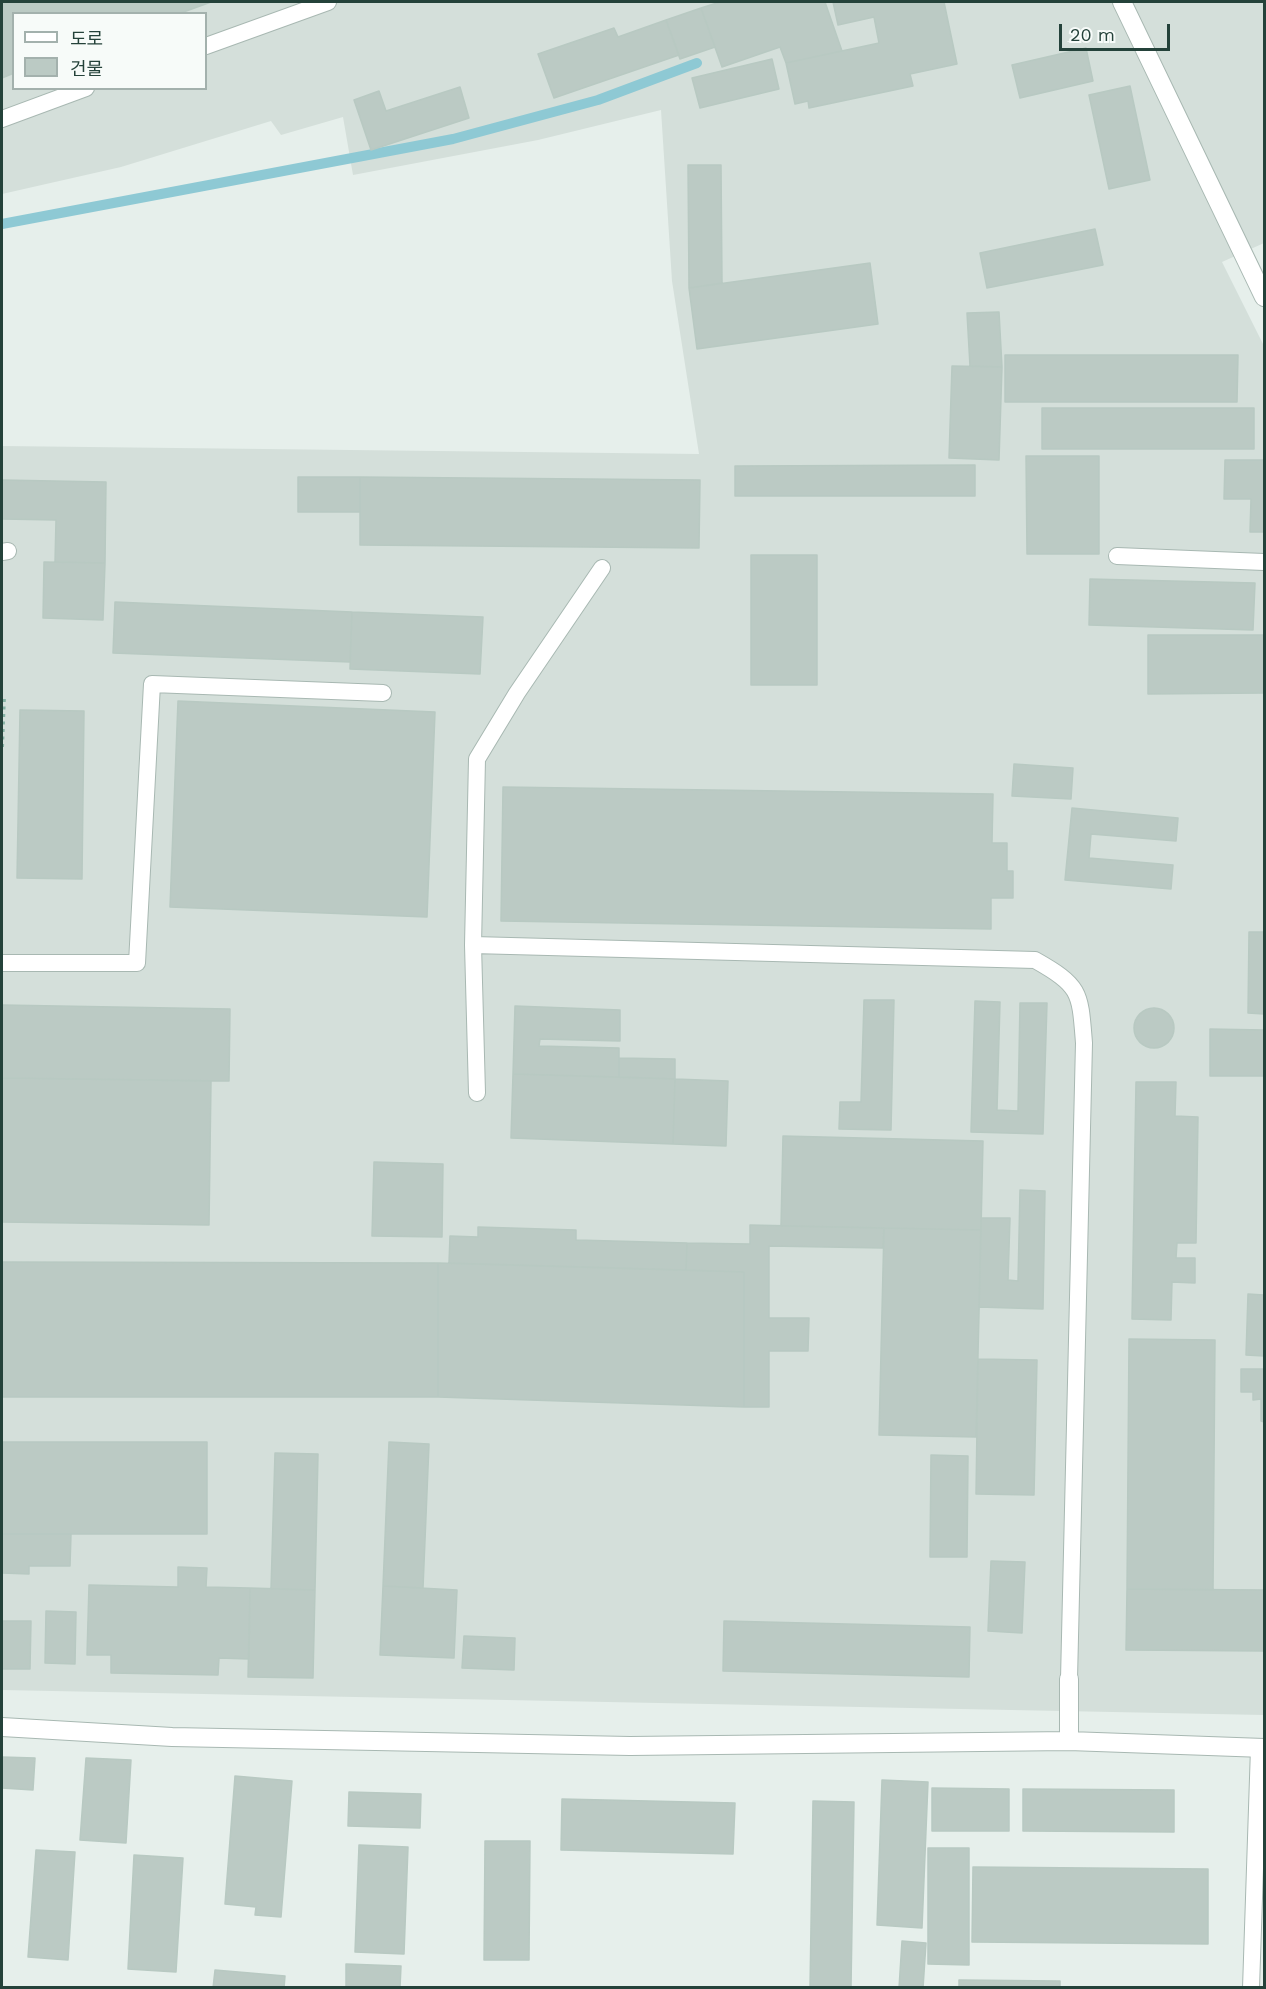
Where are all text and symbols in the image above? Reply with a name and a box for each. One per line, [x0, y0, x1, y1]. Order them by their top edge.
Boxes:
legend [12, 12, 207, 90]
scale bar [1062, 12, 1173, 50]
text: 20 m [1070, 24, 1115, 45]
text: 도로 [70, 28, 103, 49]
text: 건물 [70, 58, 103, 79]

